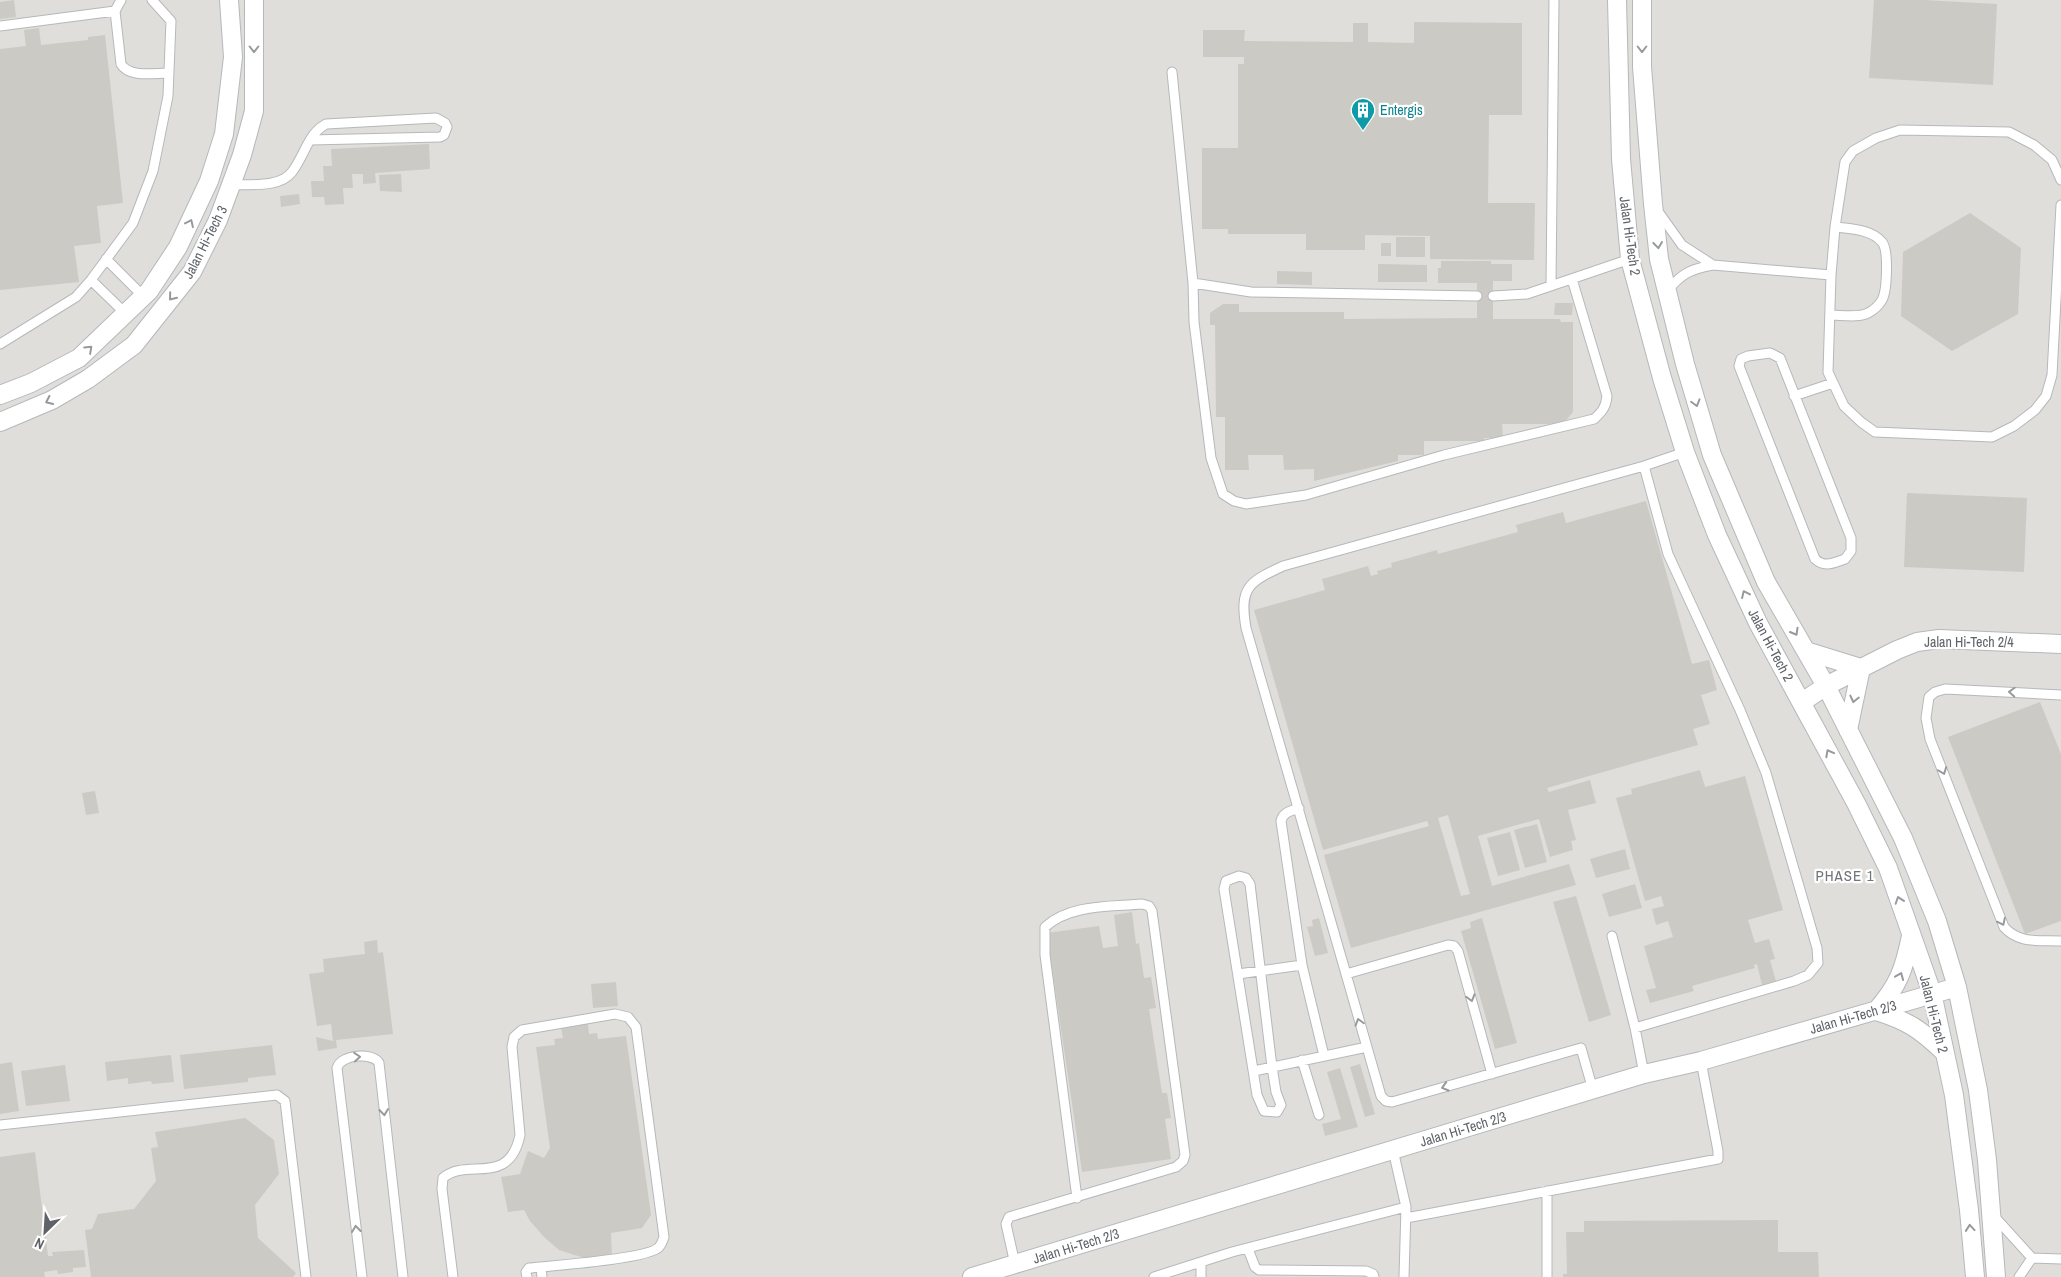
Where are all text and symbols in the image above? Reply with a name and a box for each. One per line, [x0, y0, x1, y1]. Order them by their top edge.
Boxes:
one-way arrow [249, 45, 259, 53]
one-way arrow [1637, 45, 1647, 53]
building icon: Entergis [1350, 97, 1376, 131]
place label: Entergis [1380, 101, 1423, 119]
street label: Jalan Hi-Tech 2 [1616, 195, 1644, 277]
street label: Jalan Hi-Tech 3 [179, 202, 231, 282]
one-way arrow [183, 219, 194, 228]
one-way arrow [1652, 242, 1663, 250]
one-way arrow [169, 291, 178, 301]
one-way arrow [83, 346, 92, 355]
one-way arrow [46, 395, 55, 405]
one-way arrow [1691, 399, 1701, 407]
one-way arrow [1741, 590, 1751, 599]
street label: Jalan Hi-Tech 2 [1744, 606, 1798, 684]
one-way arrow [1788, 627, 1798, 636]
street label: Jalan Hi-Tech 2/4 [1924, 633, 2014, 651]
one-way arrow [2008, 687, 2016, 698]
one-way arrow [1849, 694, 1860, 703]
one-way arrow [1825, 750, 1835, 759]
one-way arrow [1937, 766, 1947, 775]
district label: PHASE 1 [1816, 865, 1874, 886]
one-way arrow [1895, 896, 1905, 905]
one-way arrow [1996, 917, 2007, 926]
one-way arrow [1894, 972, 1904, 981]
street label: Jalan Hi-Tech 2 [1916, 973, 1952, 1055]
one-way arrow [1465, 994, 1476, 1002]
street label: Jalan Hi-Tech 2/3 [1808, 996, 1898, 1038]
one-way arrow [1355, 1019, 1365, 1027]
one-way arrow [353, 1052, 361, 1063]
one-way arrow [1441, 1081, 1449, 1091]
street label: Jalan Hi-Tech 2/3 [1418, 1107, 1508, 1151]
one-way arrow [378, 1108, 389, 1116]
north arrow [20, 1207, 70, 1257]
one-way arrow [351, 1224, 362, 1232]
street label: Jalan Hi-Tech 2/3 [1031, 1224, 1121, 1268]
one-way arrow [1965, 1224, 1976, 1232]
text: N [32, 1234, 47, 1254]

